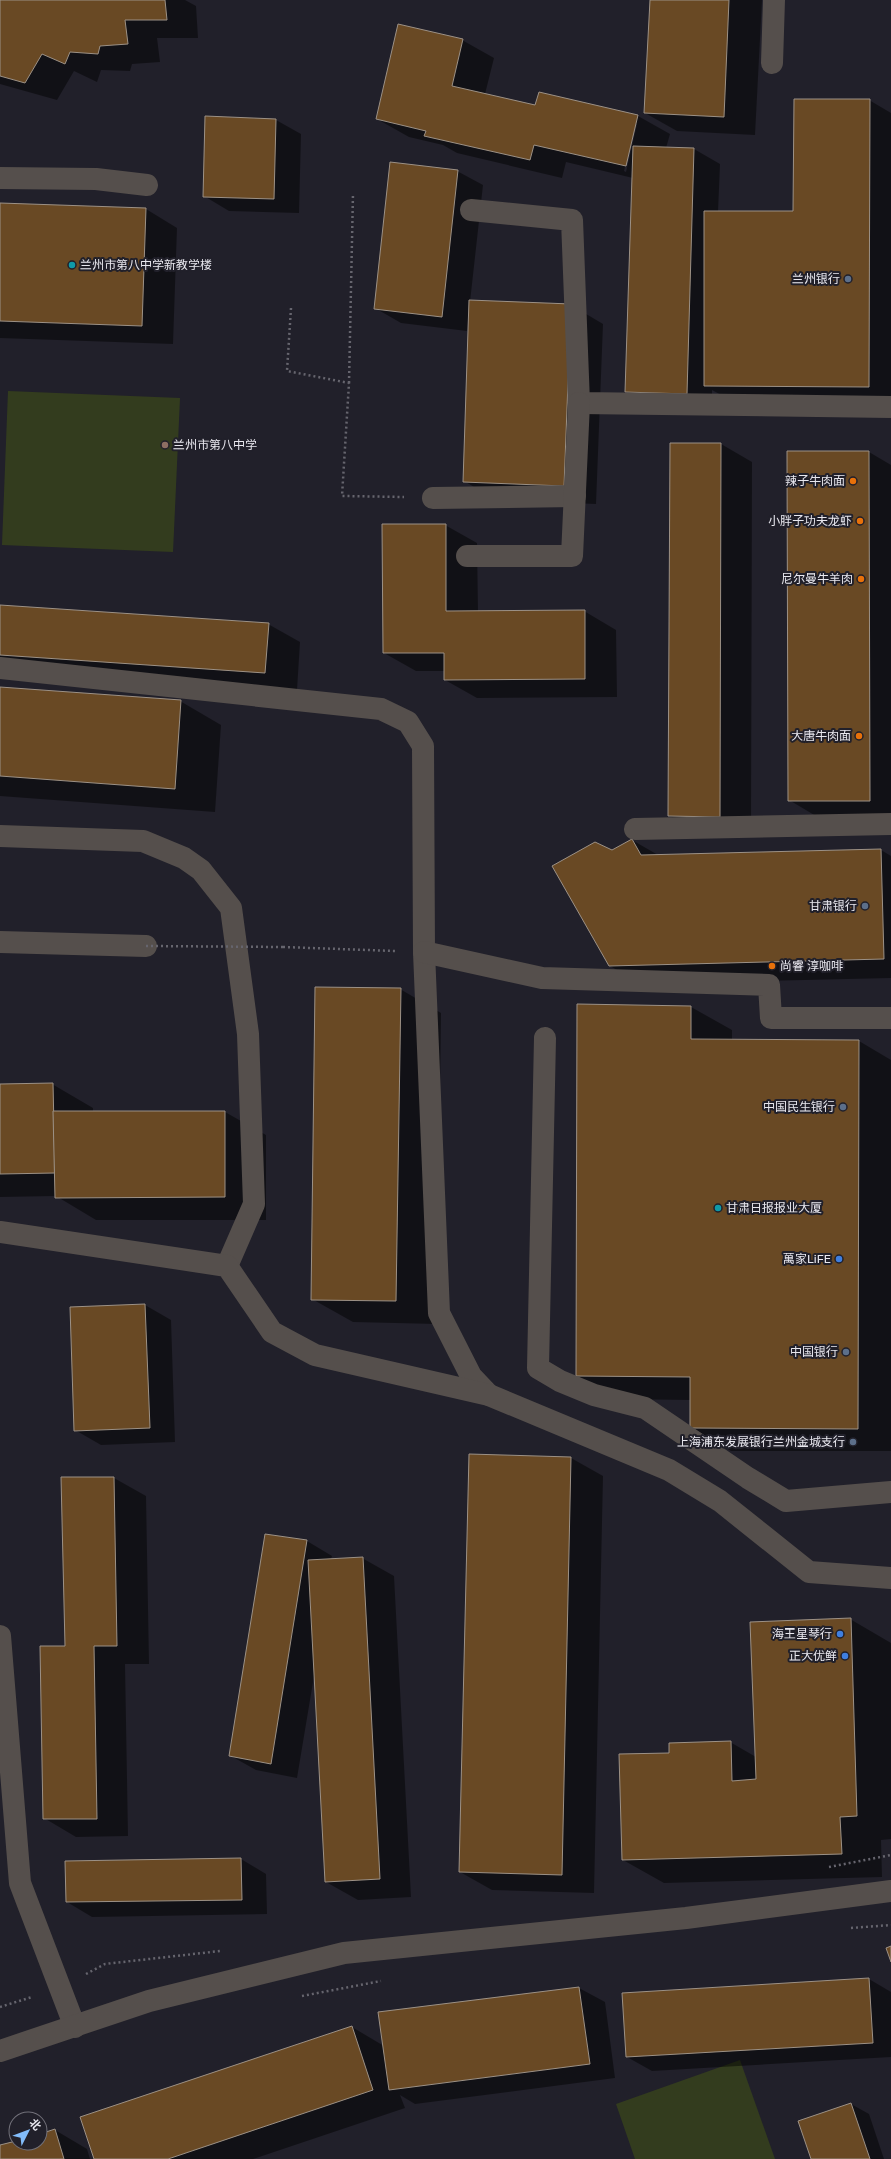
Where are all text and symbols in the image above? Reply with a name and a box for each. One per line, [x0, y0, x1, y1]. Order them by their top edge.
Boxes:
place label: 兰州市第八中学新教学楼 [80, 258, 212, 272]
marker: 兰州市第八中学新教学楼 [67, 260, 77, 270]
place label: 兰州银行 [792, 272, 840, 286]
marker: 兰州银行 [843, 274, 853, 284]
place label: 兰州市第八中学 [173, 438, 257, 452]
marker: 兰州市第八中学 [160, 440, 170, 450]
place label: 辣子牛肉面 [785, 474, 845, 488]
marker: 辣子牛肉面 [848, 476, 858, 486]
place label: 小胖子功夫龙虾 [768, 514, 852, 528]
marker: 小胖子功夫龙虾 [855, 516, 865, 526]
place label: 尼尔曼牛羊肉 [781, 572, 853, 586]
marker: 尼尔曼牛羊肉 [856, 574, 866, 584]
place label: 大唐牛肉面 [791, 729, 851, 743]
marker: 大唐牛肉面 [854, 731, 864, 741]
place label: 甘肃银行 [809, 899, 857, 913]
marker: 甘肃银行 [860, 901, 870, 911]
place label: 尚睿 淳咖啡 [780, 959, 843, 973]
marker: 尚睿 淳咖啡 [767, 961, 777, 971]
place label: 中国民生银行 [763, 1100, 835, 1114]
marker: 中国民生银行 [838, 1102, 848, 1112]
place label: 甘肃日报报业大厦 [726, 1201, 822, 1215]
marker: 甘肃日报报业大厦 [713, 1203, 723, 1213]
place label: 萬家LiFE [783, 1252, 831, 1266]
marker: 萬家LiFE [834, 1254, 844, 1264]
place label: 中国银行 [790, 1345, 838, 1359]
marker: 中国银行 [841, 1347, 851, 1357]
place label: 上海浦东发展银行兰州金城支行 [677, 1435, 845, 1449]
marker: 上海浦东发展银行兰州金城支行 [848, 1437, 858, 1447]
place label: 海王星琴行 [772, 1627, 832, 1641]
marker: 海王星琴行 [835, 1629, 845, 1639]
place label: 正大优鲜 [789, 1649, 837, 1663]
marker: 正大优鲜 [840, 1651, 850, 1661]
north arrow [8, 2111, 48, 2151]
text: 北 [27, 2116, 44, 2133]

